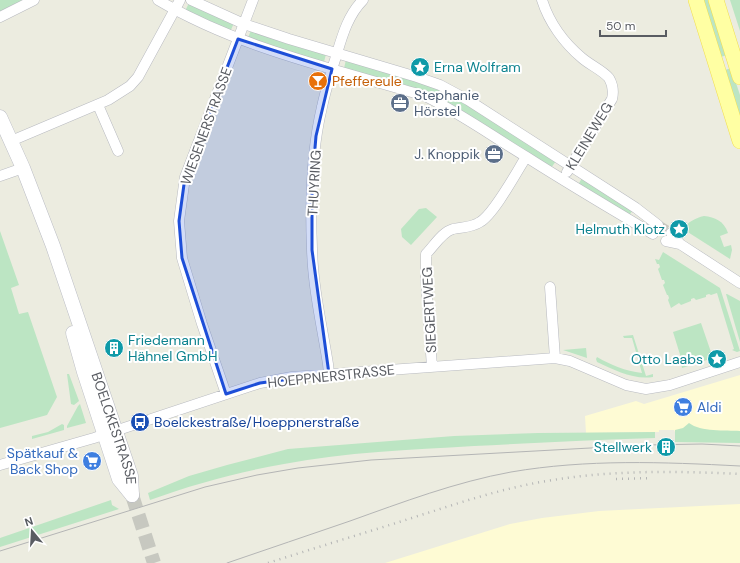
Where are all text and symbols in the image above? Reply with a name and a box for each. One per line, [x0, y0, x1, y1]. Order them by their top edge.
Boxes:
scale bar [600, 12, 666, 38]
text: 50 m [606, 18, 635, 34]
place icon: Erna Wolfram [409, 56, 431, 78]
place label: Erna Wolfram [434, 58, 521, 76]
street label: WIESENERSTRASSE [176, 65, 236, 187]
bar icon: Pfeffereule [307, 70, 329, 92]
place label: Pfeffereule [332, 72, 402, 90]
place label: Stephanie Hörstel [414, 86, 479, 120]
office icon: Stephanie Hörstel [389, 92, 411, 114]
street label: KLEINEWEG [562, 99, 616, 173]
office icon: J. Knoppik [483, 143, 505, 165]
place label: J. Knoppik [414, 145, 480, 163]
street label: THUYRING [303, 149, 325, 217]
place icon: Helmuth Klotz [668, 218, 690, 240]
place label: Helmuth Klotz [575, 220, 665, 238]
street label: SIEGERTWEG [418, 267, 440, 353]
place label: Friedemann Hähnel GmbH [128, 331, 217, 365]
building icon: Friedemann Hähnel GmbH [103, 337, 125, 359]
place icon: Otto Laabs [706, 348, 728, 370]
place label: Otto Laabs [631, 350, 703, 368]
street label: HOEPPNERSTRASSE [266, 360, 396, 392]
street label: BOELCKESTRASSE [87, 370, 140, 485]
supermarket icon: Aldi [672, 396, 694, 418]
place label: Aldi [697, 398, 722, 416]
bus stop icon: Boelckestraße/Hoeppnerstraße [129, 411, 151, 433]
place label: Boelckestraße/Hoeppnerstraße [154, 413, 359, 431]
building icon: Stellwerk [655, 436, 677, 458]
place label: Stellwerk [594, 438, 652, 456]
place label: Spätkauf & Back Shop [7, 444, 78, 478]
supermarket icon: Spätkauf & Back Shop [81, 450, 103, 472]
north arrow [12, 511, 52, 551]
text: N [23, 514, 35, 529]

